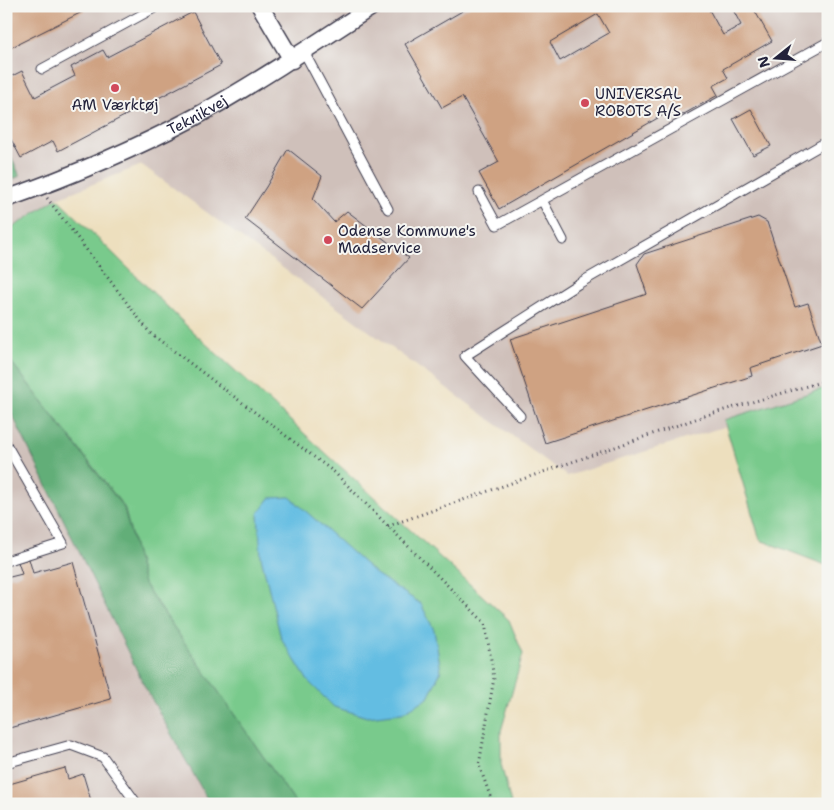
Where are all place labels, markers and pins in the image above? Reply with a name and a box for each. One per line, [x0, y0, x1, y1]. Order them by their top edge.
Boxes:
marker: AM Værktøj [109, 82, 121, 94]
place label: UNIVERSAL ROBOTS A/S [595, 84, 681, 121]
place label: AM Værktøj [71, 95, 159, 115]
marker: UNIVERSAL ROBOTS A/S [579, 97, 591, 109]
place label: Odense Kommune's Madservice [338, 221, 476, 258]
marker: Odense Kommune's Madservice [322, 234, 334, 246]

